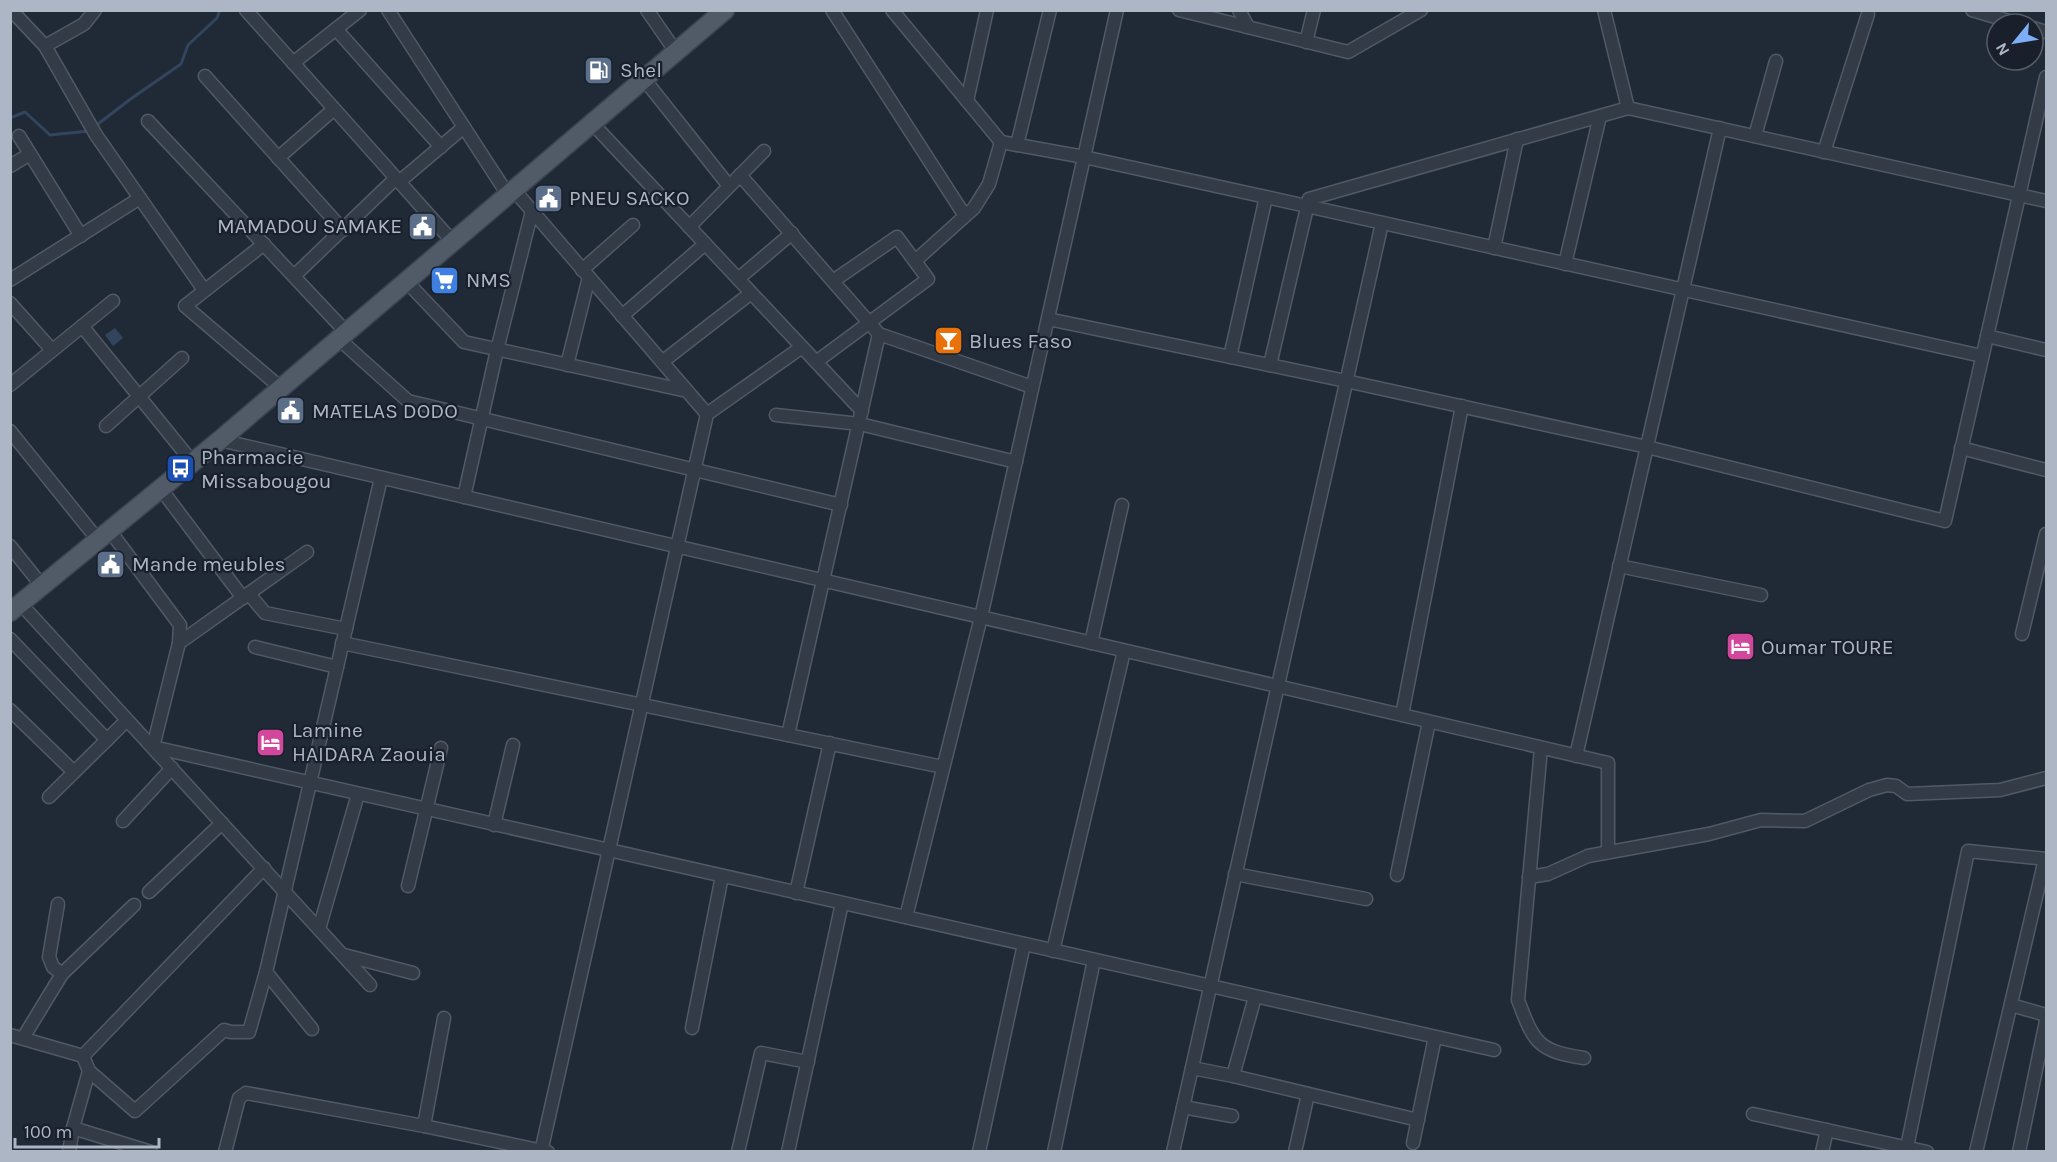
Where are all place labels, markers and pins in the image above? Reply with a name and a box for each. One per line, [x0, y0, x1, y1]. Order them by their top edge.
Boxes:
fuel station icon: Shel [583, 54, 615, 86]
place label: Shel [620, 58, 662, 82]
public building icon: PNEU SACKO [532, 182, 564, 214]
place label: PNEU SACKO [569, 186, 689, 210]
public building icon: MAMADOU SAMAKE [407, 210, 439, 242]
place label: MAMADOU SAMAKE [217, 214, 402, 238]
supermarket icon: NMS [429, 264, 461, 296]
place label: NMS [466, 268, 511, 292]
bar icon: Blues Faso [932, 325, 964, 357]
place label: Blues Faso [969, 329, 1072, 353]
public building icon: MATELAS DODO [275, 395, 307, 427]
place label: MATELAS DODO [312, 399, 458, 423]
place label: Pharmacie Missabougou [201, 445, 331, 493]
bus stop icon: Pharmacie Missabougou [164, 453, 196, 485]
public building icon: Mande meubles [95, 548, 127, 580]
place label: Mande meubles [132, 552, 286, 576]
hotel icon: Oumar TOURE [1724, 631, 1756, 663]
place label: Oumar TOURE [1761, 635, 1894, 659]
place label: Lamine HAIDARA Zaouia [292, 718, 446, 766]
hotel icon: Lamine HAIDARA Zaouia [255, 726, 287, 758]

